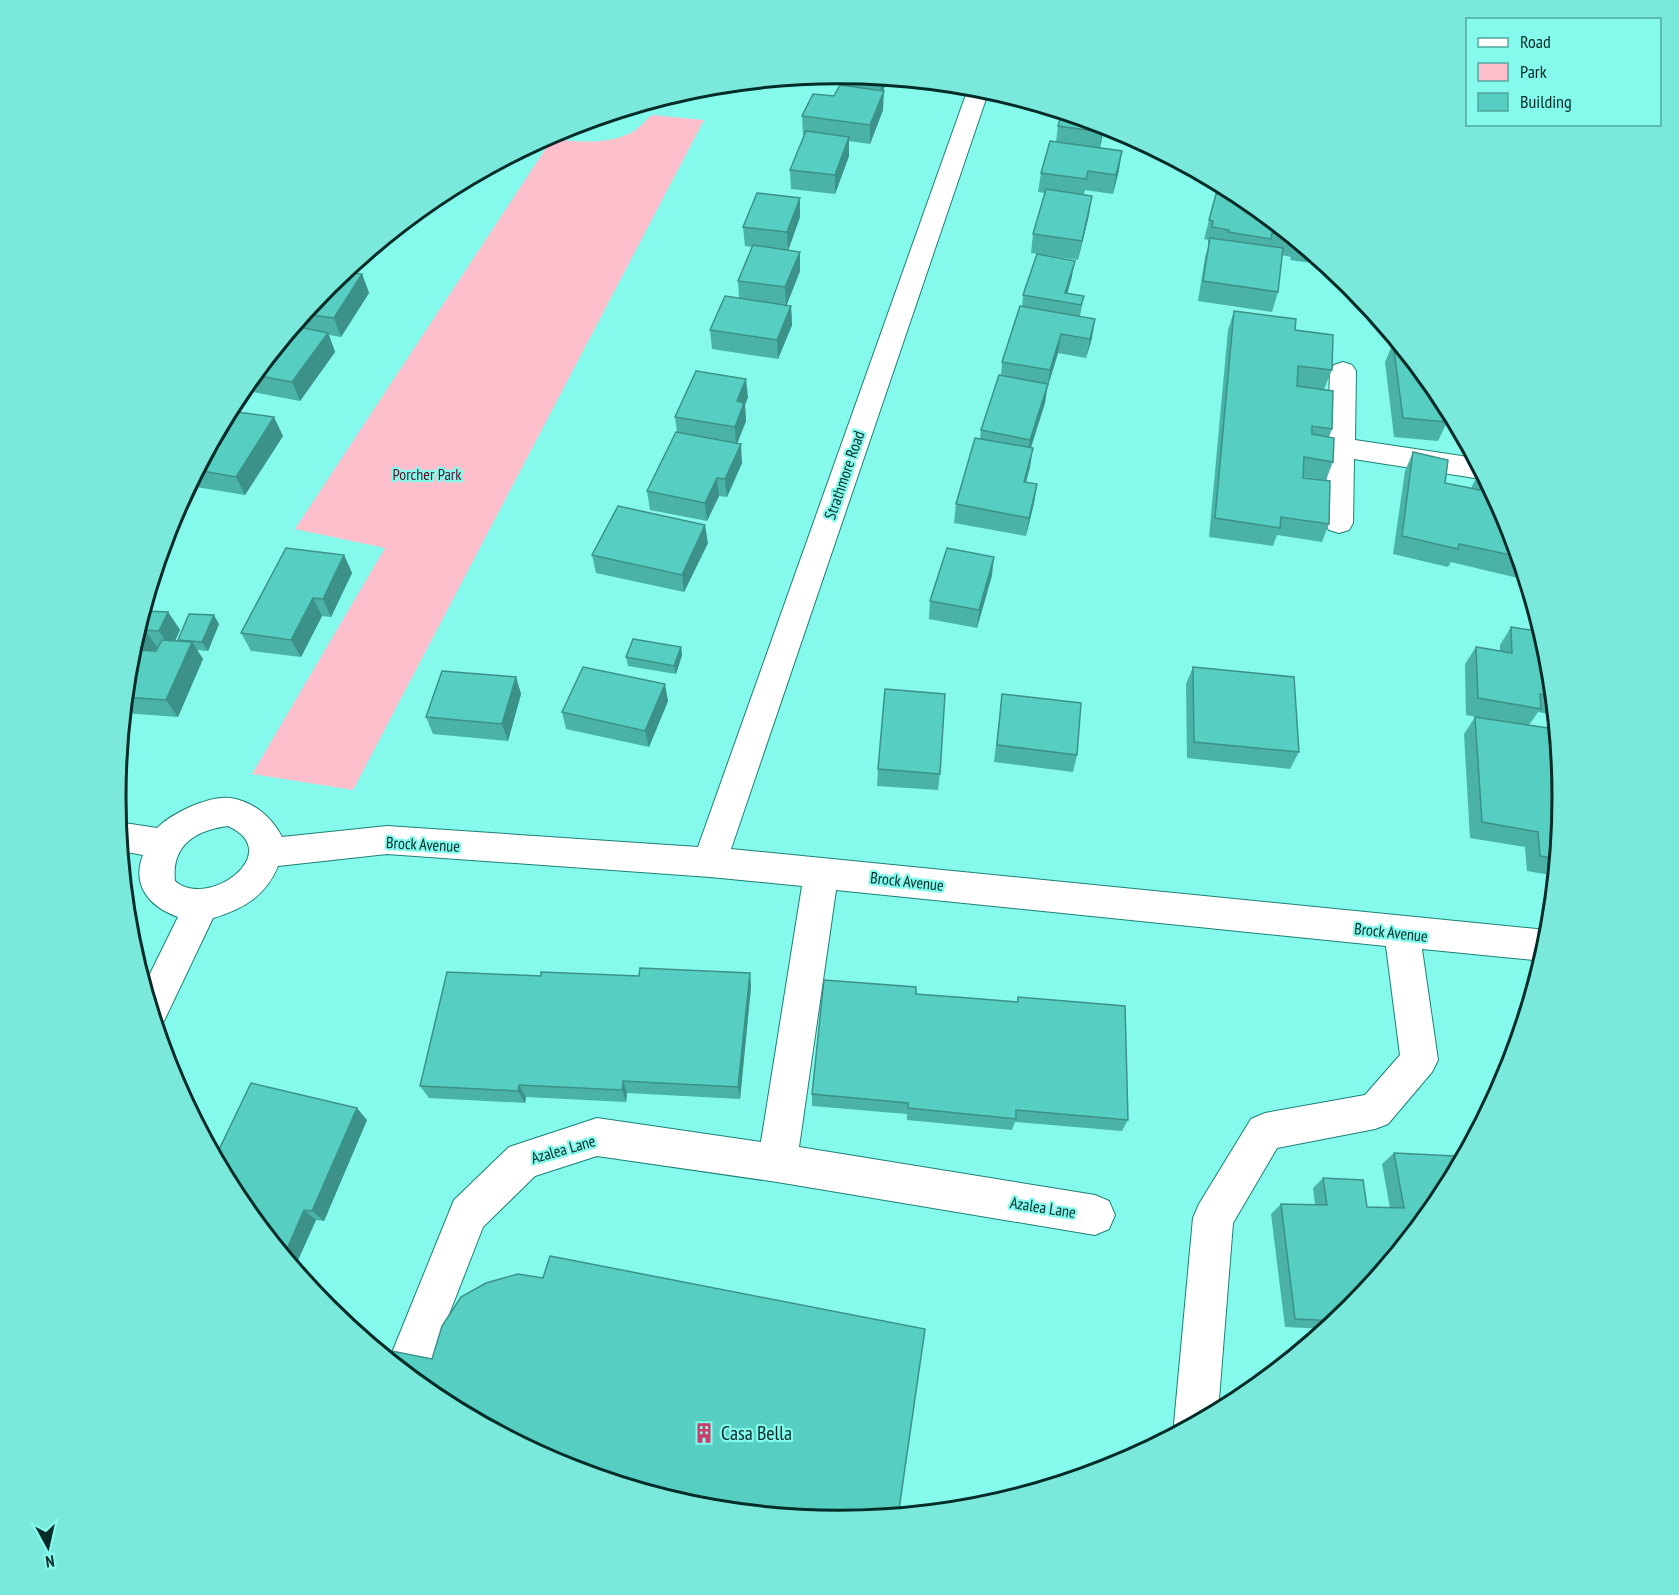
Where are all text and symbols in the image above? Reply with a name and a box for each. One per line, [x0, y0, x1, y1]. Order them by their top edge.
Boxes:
legend [1466, 18, 1661, 126]
text: Road [1520, 30, 1551, 53]
text: Park [1520, 60, 1547, 83]
text: Building [1520, 90, 1572, 113]
street label: Strathmore Road [819, 428, 869, 522]
park label: Porcher Park [393, 464, 462, 484]
street label: Brock Avenue [386, 832, 460, 856]
street label: Brock Avenue [869, 867, 945, 895]
street label: Brock Avenue [1353, 918, 1429, 946]
street label: Azalea Lane [528, 1130, 598, 1168]
street label: Azalea Lane [1009, 1192, 1077, 1222]
place label: Casa Bella [721, 1420, 792, 1446]
building icon: Casa Bella [692, 1421, 716, 1445]
north arrow [18, 1517, 78, 1577]
text: N [44, 1551, 56, 1572]

